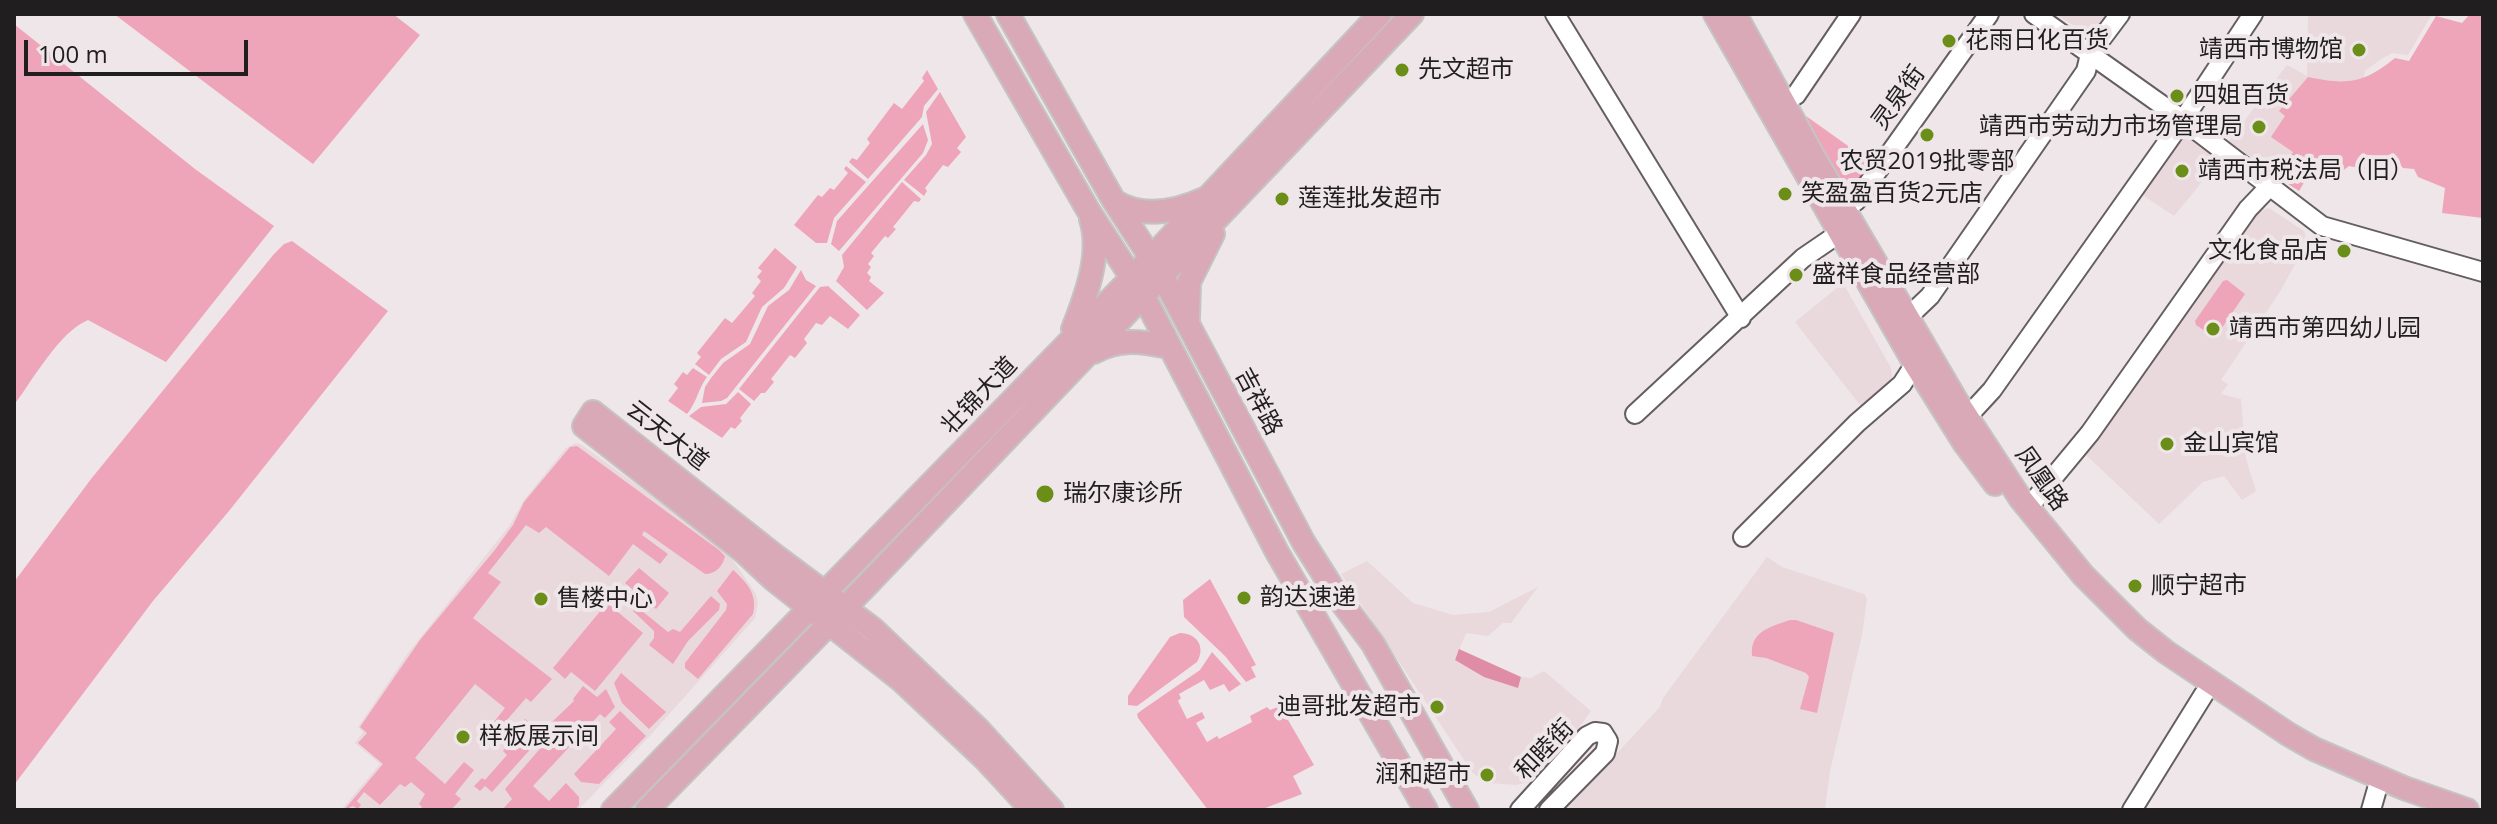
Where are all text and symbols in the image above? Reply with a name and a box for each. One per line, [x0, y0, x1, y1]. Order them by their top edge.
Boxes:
scale bar [28, 24, 252, 74]
place label: 花雨日化百货 [1965, 27, 2109, 55]
marker: 花雨日化百货 [1940, 32, 1958, 50]
place label: 靖西市博物馆 [2199, 36, 2343, 64]
text: 100 m [38, 37, 108, 70]
marker: 靖西市博物馆 [2350, 41, 2368, 59]
place label: 先文超市 [1418, 56, 1514, 84]
street label: 灵泉街 [1866, 60, 1932, 136]
marker: 先文超市 [1393, 61, 1411, 79]
place label: 四姐百货 [2193, 82, 2289, 110]
marker: 四姐百货 [2168, 87, 2186, 105]
place label: 靖西市劳动力市场管理局 [1979, 113, 2243, 141]
marker: 靖西市劳动力市场管理局 [2250, 118, 2268, 136]
marker: 农贸2019批零部 [1918, 126, 1936, 144]
place label: 农贸2019批零部 [1840, 148, 2014, 176]
place label: 靖西市税法局（旧） [2198, 157, 2414, 185]
marker: 靖西市税法局（旧） [2173, 162, 2191, 180]
place label: 笑盈盈百货2元店 [1801, 180, 1983, 208]
place label: 莲莲批发超市 [1298, 185, 1442, 213]
marker: 笑盈盈百货2元店 [1776, 185, 1794, 203]
marker: 莲莲批发超市 [1273, 190, 1291, 208]
place label: 文化食品店 [2208, 237, 2328, 265]
marker: 文化食品店 [2335, 242, 2353, 260]
place label: 盛祥食品经营部 [1812, 261, 1980, 289]
marker: 盛祥食品经营部 [1787, 266, 1805, 284]
place label: 靖西市第四幼儿园 [2229, 315, 2421, 343]
marker: 靖西市第四幼儿园 [2204, 320, 2222, 338]
street label: 壮锦大道 [936, 351, 1024, 441]
street label: 吉祥路 [1228, 363, 1288, 441]
street label: 云天大道 [620, 395, 714, 477]
place label: 金山宾馆 [2183, 430, 2279, 458]
marker: 金山宾馆 [2158, 435, 2176, 453]
street label: 凤凰路 [2009, 441, 2073, 517]
place label: 瑞尔康诊所 [1063, 480, 1183, 508]
marker: 瑞尔康诊所 [1034, 483, 1056, 505]
place label: 顺宁超市 [2151, 572, 2247, 600]
marker: 顺宁超市 [2126, 577, 2144, 595]
place label: 韵达速递 [1260, 584, 1356, 612]
place label: 售楼中心 [557, 585, 653, 613]
marker: 韵达速递 [1235, 589, 1253, 607]
marker: 售楼中心 [532, 590, 550, 608]
place label: 迪哥批发超市 [1277, 693, 1421, 721]
marker: 迪哥批发超市 [1428, 698, 1446, 716]
street label: 和睦街 [1510, 714, 1580, 786]
place label: 样板展示间 [479, 723, 599, 751]
marker: 样板展示间 [454, 728, 472, 746]
place label: 润和超市 [1375, 761, 1471, 789]
marker: 润和超市 [1478, 766, 1496, 784]

